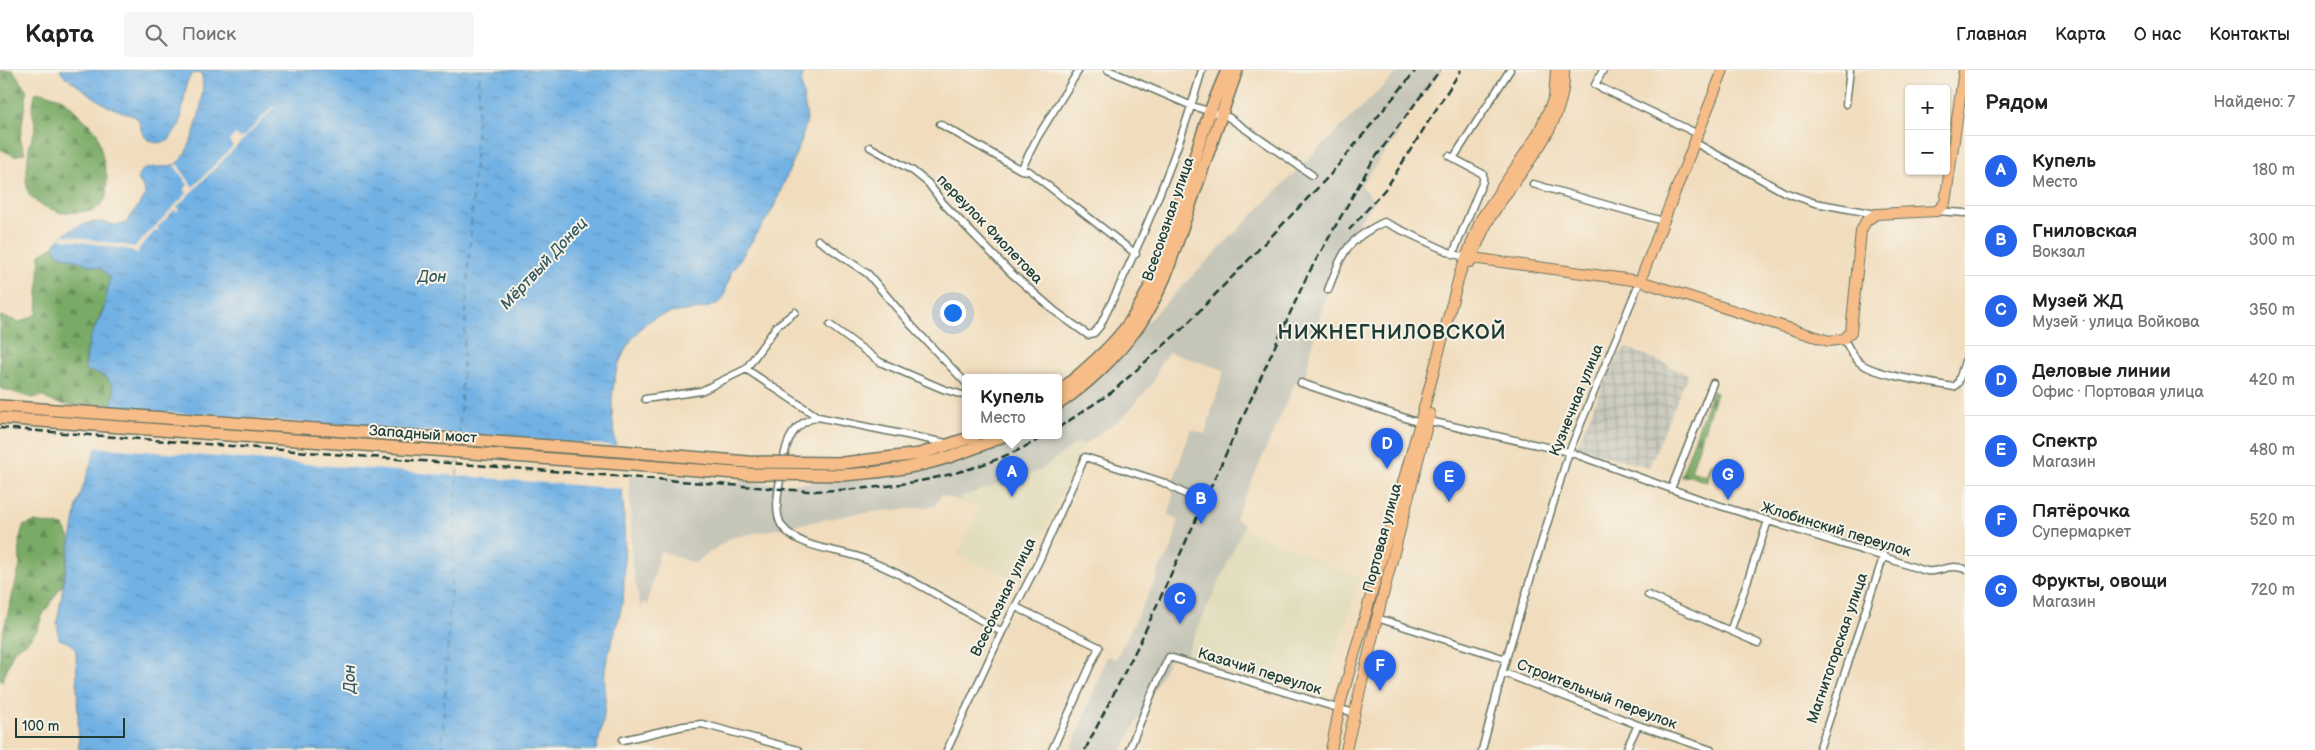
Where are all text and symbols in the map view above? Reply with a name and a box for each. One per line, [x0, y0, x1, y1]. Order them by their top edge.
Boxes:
search box [124, 12, 474, 57]
text: Карта [25, 20, 94, 49]
icon: search [142, 21, 170, 49]
text: Поиск [182, 23, 236, 46]
text: Главная [1956, 24, 2027, 45]
text: Карта [2055, 24, 2106, 45]
text: О нас [2134, 24, 2181, 45]
text: Контакты [2209, 24, 2290, 45]
map controls [1905, 85, 1950, 175]
button: + [1905, 85, 1950, 130]
text: Рядом [1985, 90, 2048, 115]
text: Найдено: 7 [2213, 93, 2295, 112]
button: − [1905, 130, 1950, 175]
text: Купель [2032, 150, 2096, 173]
street label: Всесоюзная улица [1138, 155, 1199, 284]
text: A [1996, 161, 2006, 180]
text: 180 m [2253, 161, 2295, 180]
street label: переулок Фиолетова [932, 171, 1047, 288]
text: Место [2032, 173, 2078, 192]
water label: Мёртвый Донец [497, 214, 592, 314]
text: Гниловская [2032, 220, 2137, 243]
text: B [1995, 231, 2007, 250]
text: 300 m [2249, 231, 2295, 250]
text: Вокзал [2032, 243, 2085, 262]
water label: Дон [417, 268, 446, 287]
text: Музей ЖД [2032, 290, 2123, 313]
your location [940, 300, 966, 326]
text: C [1995, 301, 2007, 320]
text: 350 m [2249, 301, 2295, 320]
text: Музей · улица Войкова [2032, 313, 2200, 332]
district label: НИЖНЕГНИЛОВСКОЙ [1278, 319, 1507, 345]
street label: Кузнечная улица [1545, 341, 1608, 459]
text: Деловые линии [2032, 360, 2171, 383]
text: D [1995, 371, 2007, 390]
text: 420 m [2249, 371, 2295, 390]
popup [962, 374, 1062, 439]
text: Офис · Портовая улица [2032, 383, 2204, 402]
text: Купель [980, 386, 1044, 409]
text: Место [980, 409, 1026, 428]
street label: Западный мост [368, 421, 478, 448]
pin: D [1371, 428, 1403, 469]
text: Спектр [2032, 430, 2098, 453]
text: E [1996, 441, 2006, 460]
text: 480 m [2249, 441, 2295, 460]
text: Магазин [2032, 453, 2096, 472]
pin: A [996, 456, 1028, 497]
pin: G [1712, 459, 1744, 500]
pin: E [1433, 461, 1465, 502]
street label: Портовая улица [1359, 481, 1406, 595]
pin: B [1185, 483, 1217, 524]
street label: Жлобинский переулок [1758, 498, 1913, 561]
text: Пятёрочка [2032, 500, 2130, 523]
text: F [1996, 511, 2006, 530]
text: 520 m [2249, 511, 2295, 530]
text: Супермаркет [2032, 523, 2131, 542]
street label: Всесоюзная улица [966, 535, 1041, 660]
street label: Магнитогорская улица [1803, 570, 1872, 726]
text: Фрукты, овощи [2032, 570, 2167, 593]
text: G [1995, 581, 2007, 600]
text: 720 m [2251, 581, 2295, 600]
pin: C [1164, 583, 1196, 624]
text: Магазин [2032, 593, 2096, 612]
street label: Казачий переулок [1196, 644, 1324, 699]
pin: F [1364, 650, 1396, 691]
street label: Строительный переулок [1514, 655, 1680, 734]
water label: Дон [341, 665, 360, 694]
scale bar [15, 715, 125, 738]
text: 100 m [22, 718, 59, 735]

